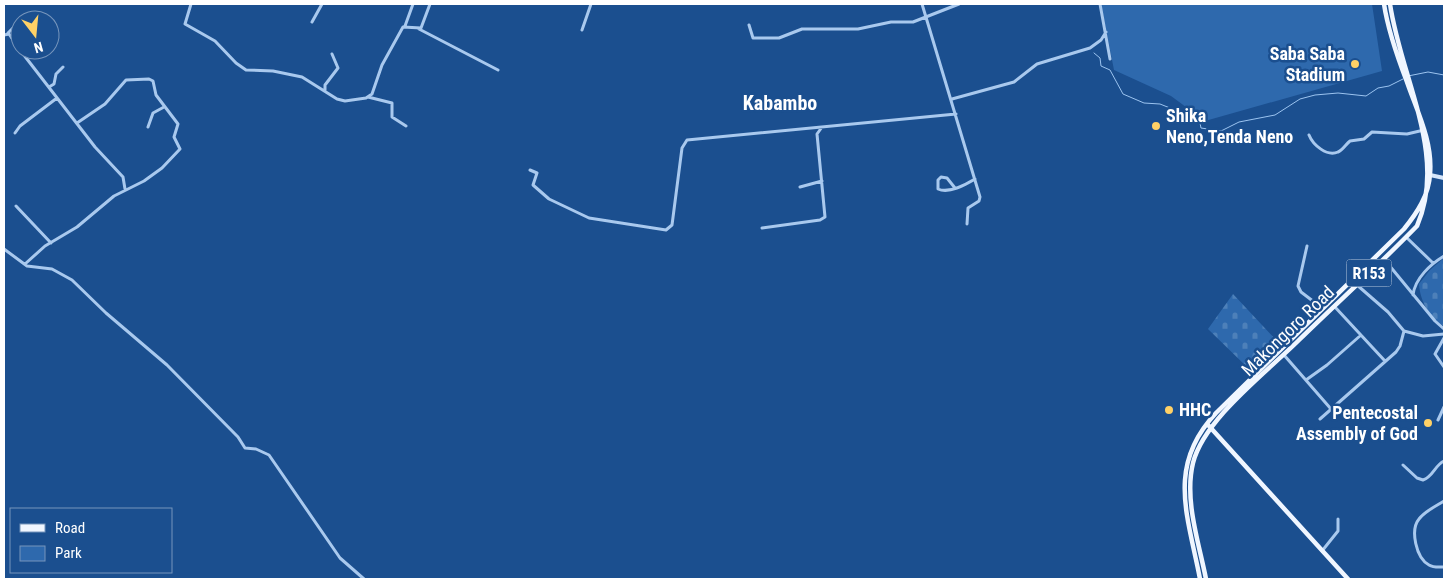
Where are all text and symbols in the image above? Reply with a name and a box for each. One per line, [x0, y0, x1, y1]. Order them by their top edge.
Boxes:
north arrow [10, 10, 60, 60]
text: N [32, 39, 45, 56]
place label: Saba Saba Stadium [1270, 43, 1345, 85]
marker: Saba Saba Stadium [1349, 58, 1361, 70]
district label: Kabambo [743, 91, 817, 115]
place label: Shika Neno,Tenda Neno [1166, 105, 1293, 147]
marker: Shika Neno,Tenda Neno [1150, 120, 1162, 132]
road number: R153 [1346, 260, 1392, 286]
street label: Makongoro Road [1237, 281, 1338, 380]
place label: HHC [1179, 399, 1211, 420]
place label: Pentecostal Assembly of God [1296, 402, 1418, 444]
marker: HHC [1163, 404, 1175, 416]
marker: Pentecostal Assembly of God [1422, 417, 1434, 429]
legend [10, 508, 172, 573]
text: Road [55, 519, 85, 537]
text: Park [55, 544, 82, 562]

